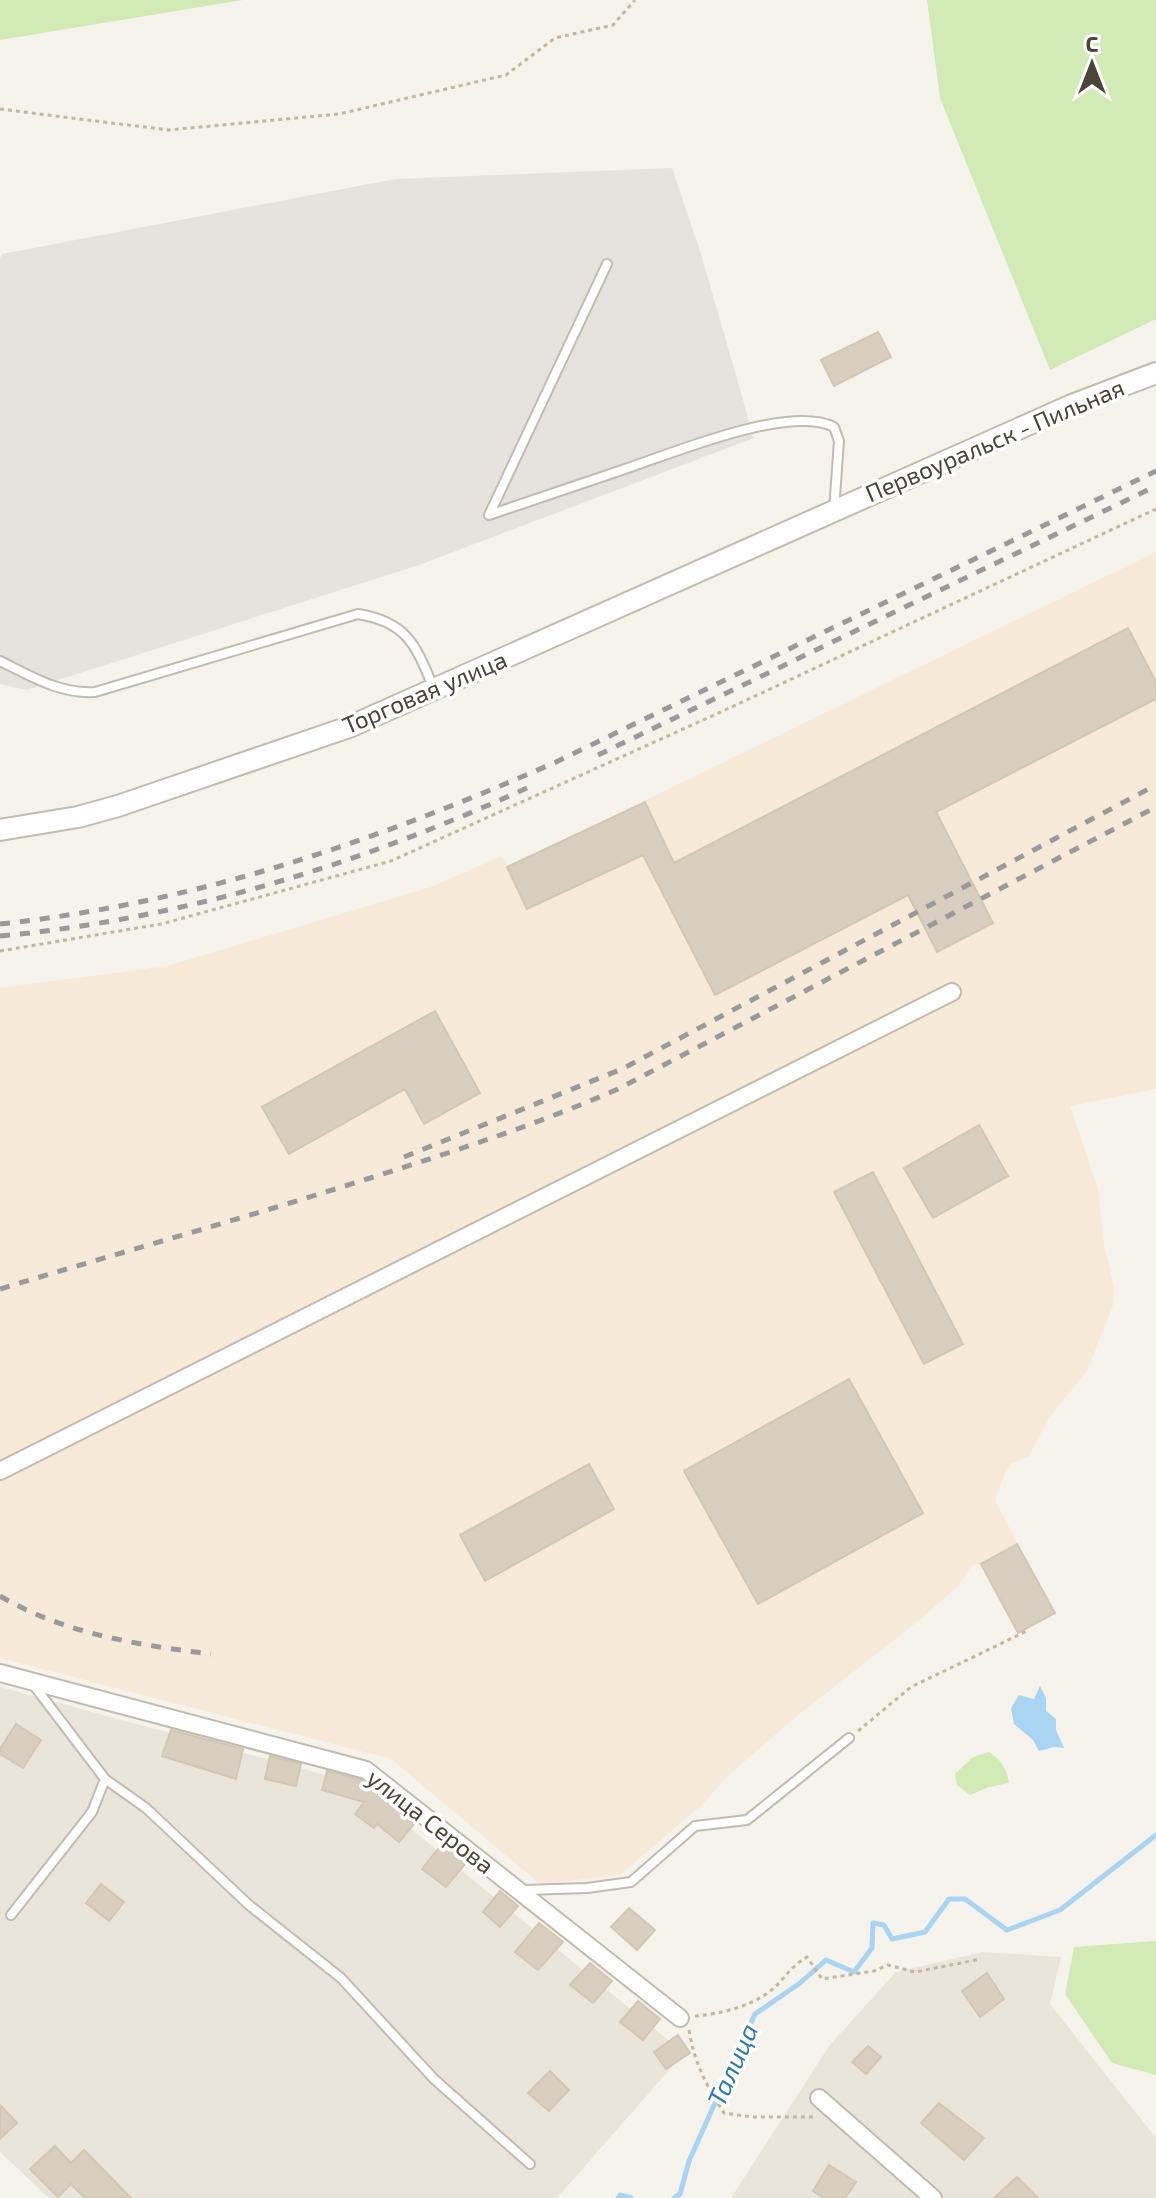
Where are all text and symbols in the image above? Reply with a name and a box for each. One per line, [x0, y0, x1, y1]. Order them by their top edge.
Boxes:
north arrow [1052, 24, 1132, 104]
text: С [1086, 30, 1099, 56]
street label: Первоуральск - Пильная [861, 372, 1128, 508]
street label: Торговая улица [338, 644, 511, 740]
street label: улица Серова [361, 1762, 500, 1880]
water label: Талица [700, 2018, 764, 2110]

